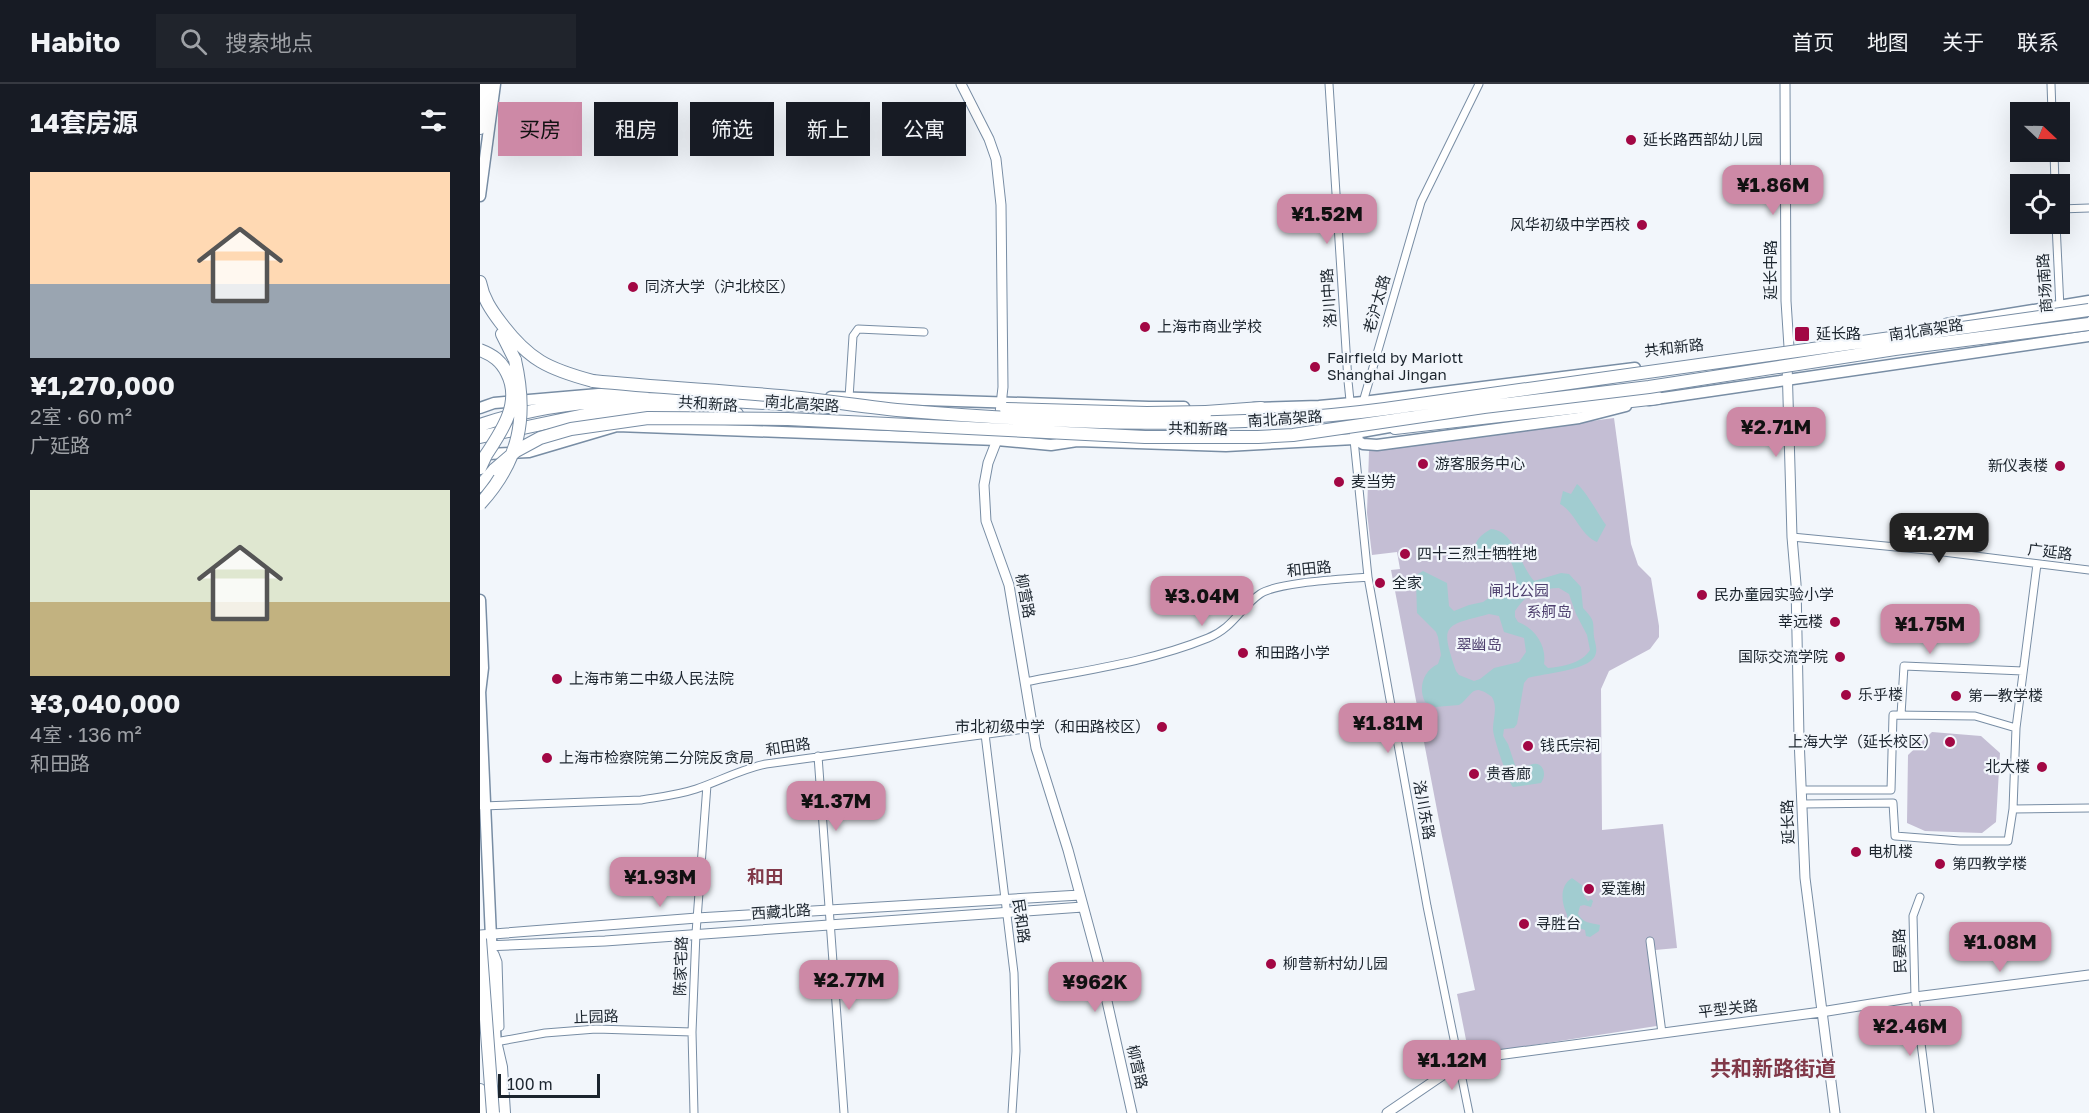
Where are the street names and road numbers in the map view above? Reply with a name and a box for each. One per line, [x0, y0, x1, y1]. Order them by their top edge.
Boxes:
street label: 延长中路 [1761, 240, 1779, 300]
street label: 商场南路 [2033, 253, 2055, 314]
street label: 洛川中路 [1317, 268, 1339, 329]
street label: 老沪太路 [1359, 272, 1393, 335]
street label: 南北高架路 [1887, 315, 1964, 343]
street label: 共和新路 [1643, 334, 1705, 360]
street label: 南北高架路 [764, 391, 840, 415]
street label: 共和新路 [678, 392, 739, 414]
street label: 南北高架路 [1247, 406, 1323, 430]
street label: 共和新路 [1168, 418, 1228, 438]
street label: 广延路 [2027, 539, 2074, 563]
street label: 和田路 [1286, 557, 1332, 579]
street label: 柳营路 [1013, 572, 1039, 620]
street label: 和田路 [764, 734, 811, 758]
street label: 洛川东路 [1411, 779, 1439, 841]
street label: 延长路 [1777, 799, 1797, 845]
street label: 民和路 [1010, 897, 1034, 944]
street label: 西藏北路 [750, 900, 811, 922]
street label: 民晏路 [1889, 928, 1909, 974]
street label: 陈家宅路 [670, 936, 690, 996]
street label: 平型关路 [1697, 995, 1759, 1021]
street label: 止园路 [573, 1006, 619, 1026]
street label: 柳营路 [1124, 1043, 1152, 1091]

